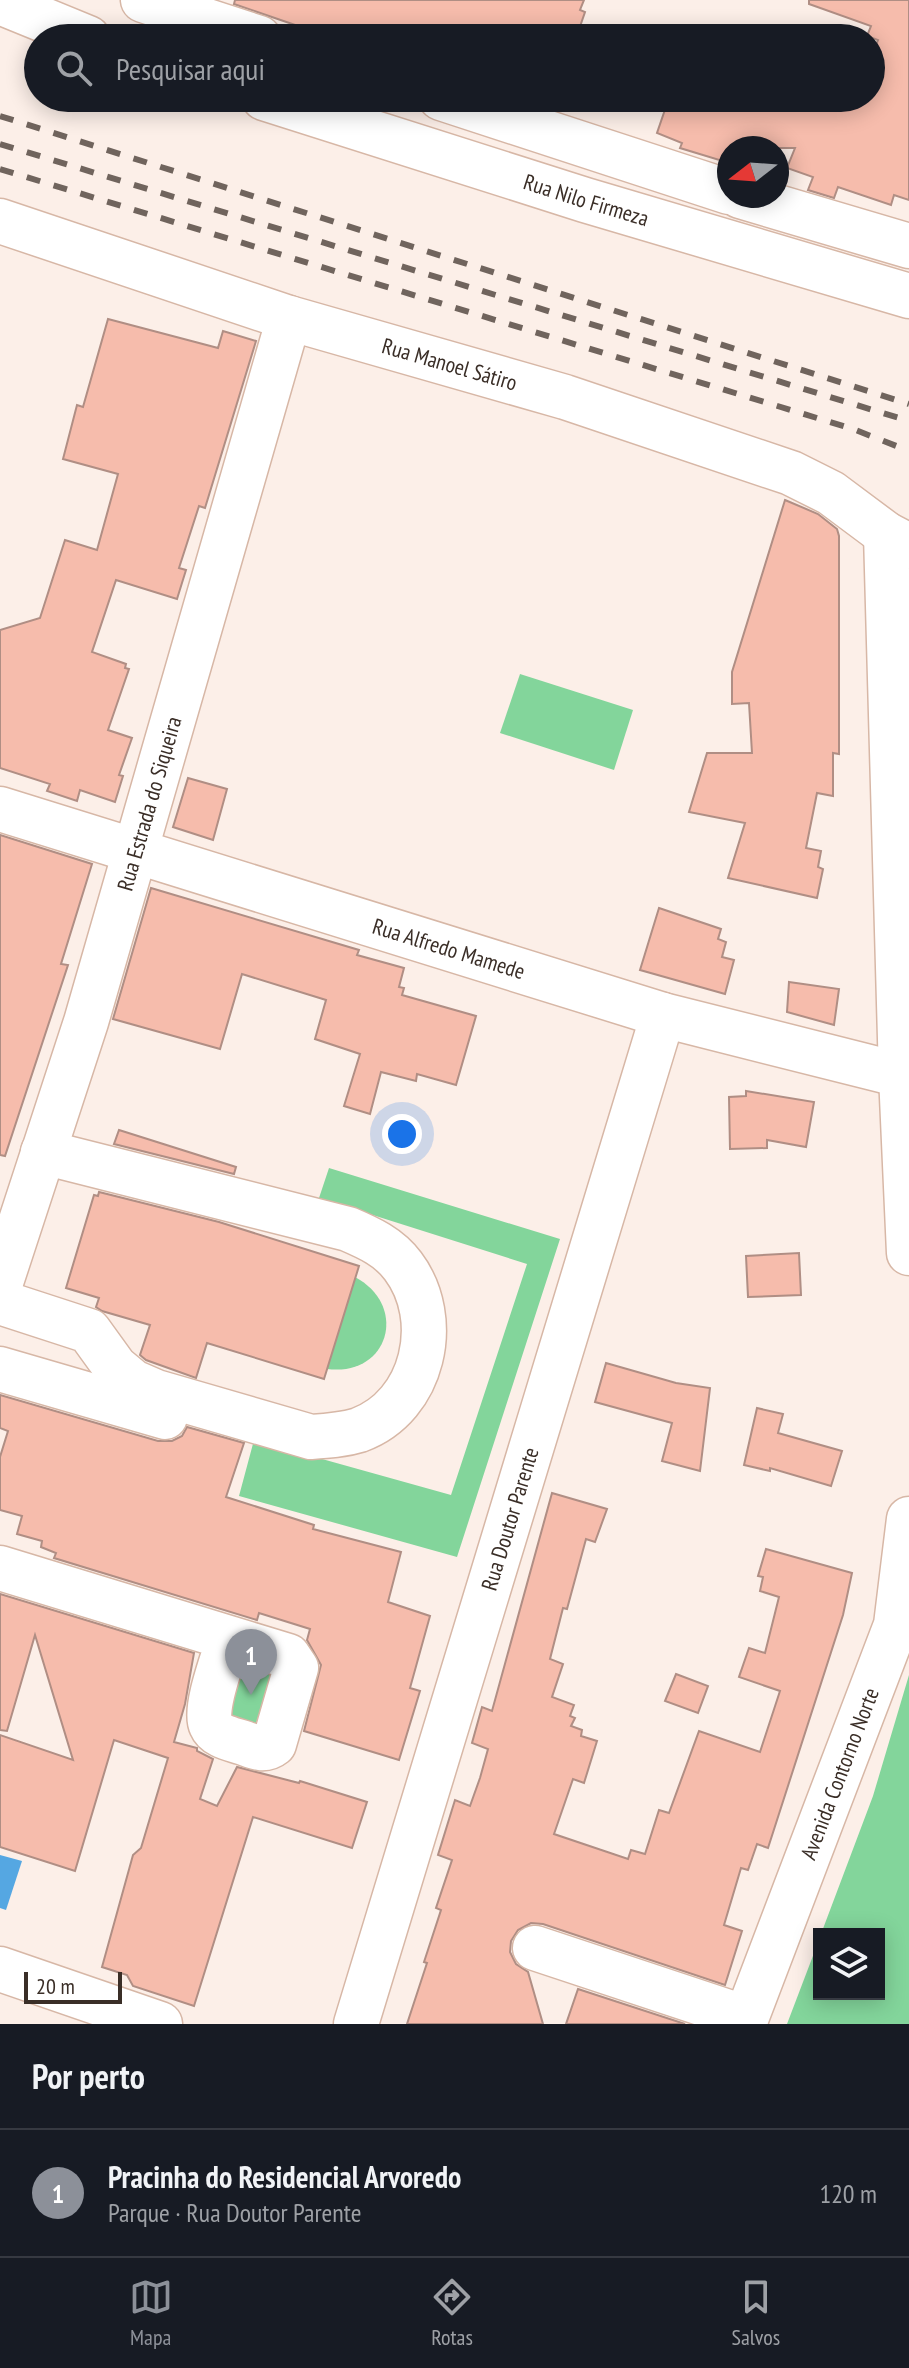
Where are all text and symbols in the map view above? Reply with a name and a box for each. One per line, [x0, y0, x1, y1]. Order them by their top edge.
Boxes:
search box [24, 24, 885, 112]
icon: search [52, 46, 96, 90]
text: Pesquisar aqui [116, 49, 265, 88]
north arrow [717, 136, 789, 208]
street label: Rua Nilo Firmeza [520, 167, 652, 232]
street label: Rua Manoel Sátiro [379, 331, 520, 397]
street label: Rua Estrada do Siqueira [111, 713, 187, 894]
street label: Rua Alfredo Mamede [369, 912, 528, 985]
your location [382, 1114, 422, 1154]
street label: Rua Doutor Parente [475, 1444, 545, 1594]
pin: 1 [225, 1629, 277, 1695]
street label: Avenida Contorno Norte [794, 1684, 885, 1863]
map controls [813, 1928, 885, 2000]
button: layers [813, 1928, 885, 2000]
scale bar [24, 1968, 122, 2004]
text: 20 m [36, 1972, 75, 2000]
text: Por perto [32, 2054, 145, 2098]
text: Pracinha do Residencial Arvoredo [108, 2157, 461, 2196]
text: 1 [52, 2177, 64, 2210]
text: 120 m [819, 2177, 877, 2210]
text: Parque · Rua Doutor Parente [108, 2196, 361, 2229]
tab: Mapa [129, 2275, 173, 2351]
tab: Rotas [430, 2275, 474, 2351]
tab: Salvos [731, 2275, 780, 2351]

